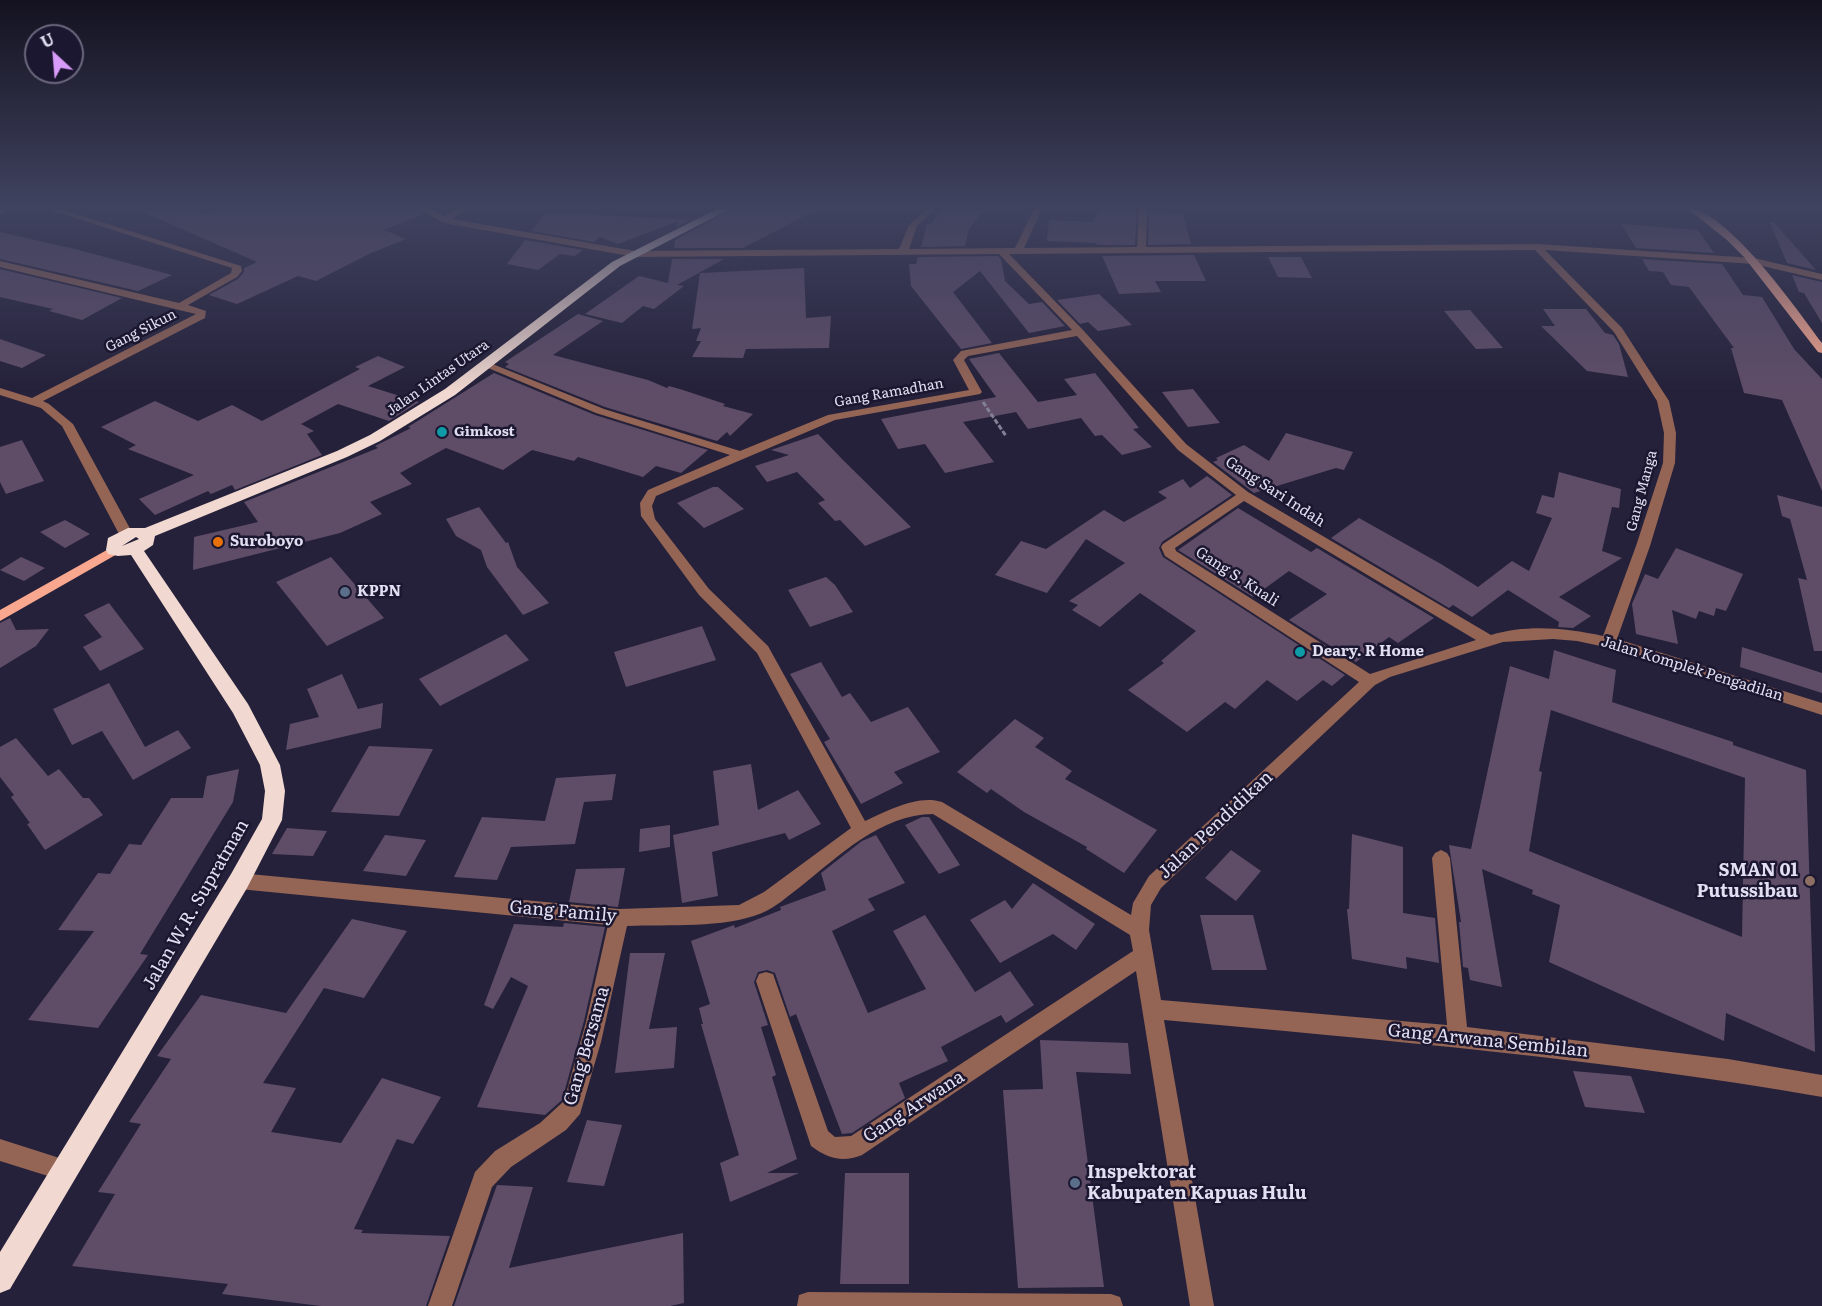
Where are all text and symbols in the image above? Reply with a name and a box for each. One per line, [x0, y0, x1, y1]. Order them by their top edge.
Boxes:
north arrow [24, 24, 84, 84]
text: U [36, 26, 58, 53]
street label: Gang Sikun [103, 306, 179, 356]
street label: Jalan Lintas Utara [384, 336, 492, 420]
street label: Gang Ramadhan [833, 375, 945, 411]
place label: Gimkost [454, 424, 515, 440]
marker: Gimkost [435, 425, 449, 439]
street label: Gang Manga [1623, 449, 1661, 533]
street label: Gang Sari Indah [1222, 453, 1328, 531]
place label: Suroboyo [230, 533, 303, 551]
marker: Suroboyo [211, 535, 225, 549]
street label: Gang S. Kuali [1192, 543, 1282, 611]
place label: KPPN [357, 583, 401, 601]
marker: KPPN [338, 585, 352, 599]
street label: Jalan Komplek Pengadilan [1599, 633, 1785, 705]
place label: Deary. R Home [1312, 643, 1424, 661]
marker: Deary. R Home [1293, 645, 1307, 659]
street label: Jalan Pendidikan [1154, 767, 1278, 883]
street label: Jalan W.R. Supratman [138, 816, 254, 994]
place label: SMAN 01 Putussibau [1697, 860, 1798, 902]
marker: SMAN 01 Putussibau [1803, 874, 1817, 888]
street label: Gang Family [508, 897, 618, 927]
street label: Gang Bersama [560, 984, 614, 1108]
street label: Gang Arwana Sembilan [1387, 1020, 1589, 1062]
street label: Gang Arwana [859, 1066, 969, 1148]
place label: Inspektorat Kabupaten Kapuas Hulu [1087, 1162, 1307, 1204]
marker: Inspektorat Kabupaten Kapuas Hulu [1068, 1176, 1082, 1190]

